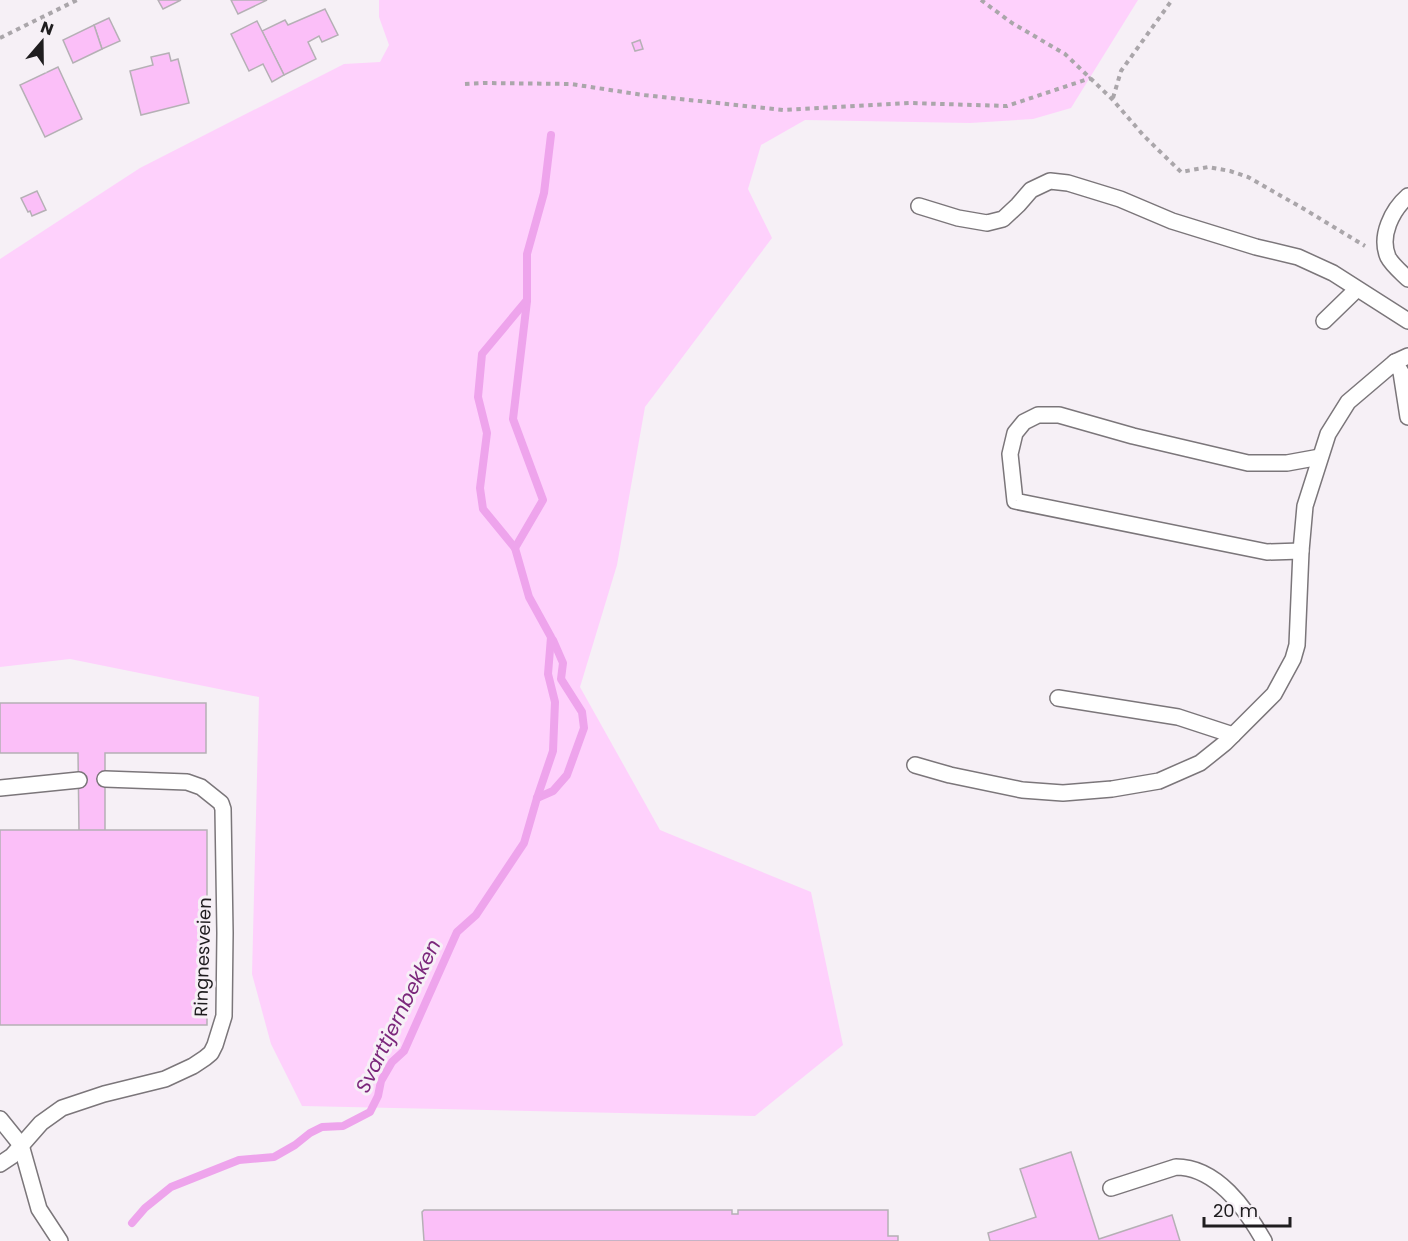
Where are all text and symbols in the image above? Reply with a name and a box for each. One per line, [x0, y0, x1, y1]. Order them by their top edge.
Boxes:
north arrow [12, 12, 72, 72]
text: N [37, 16, 57, 41]
street label: Ringnesveien [188, 897, 217, 1017]
water label: Svarttjernbekken [349, 934, 447, 1098]
scale bar [1204, 1190, 1290, 1228]
text: 20 m [1213, 1198, 1258, 1223]

